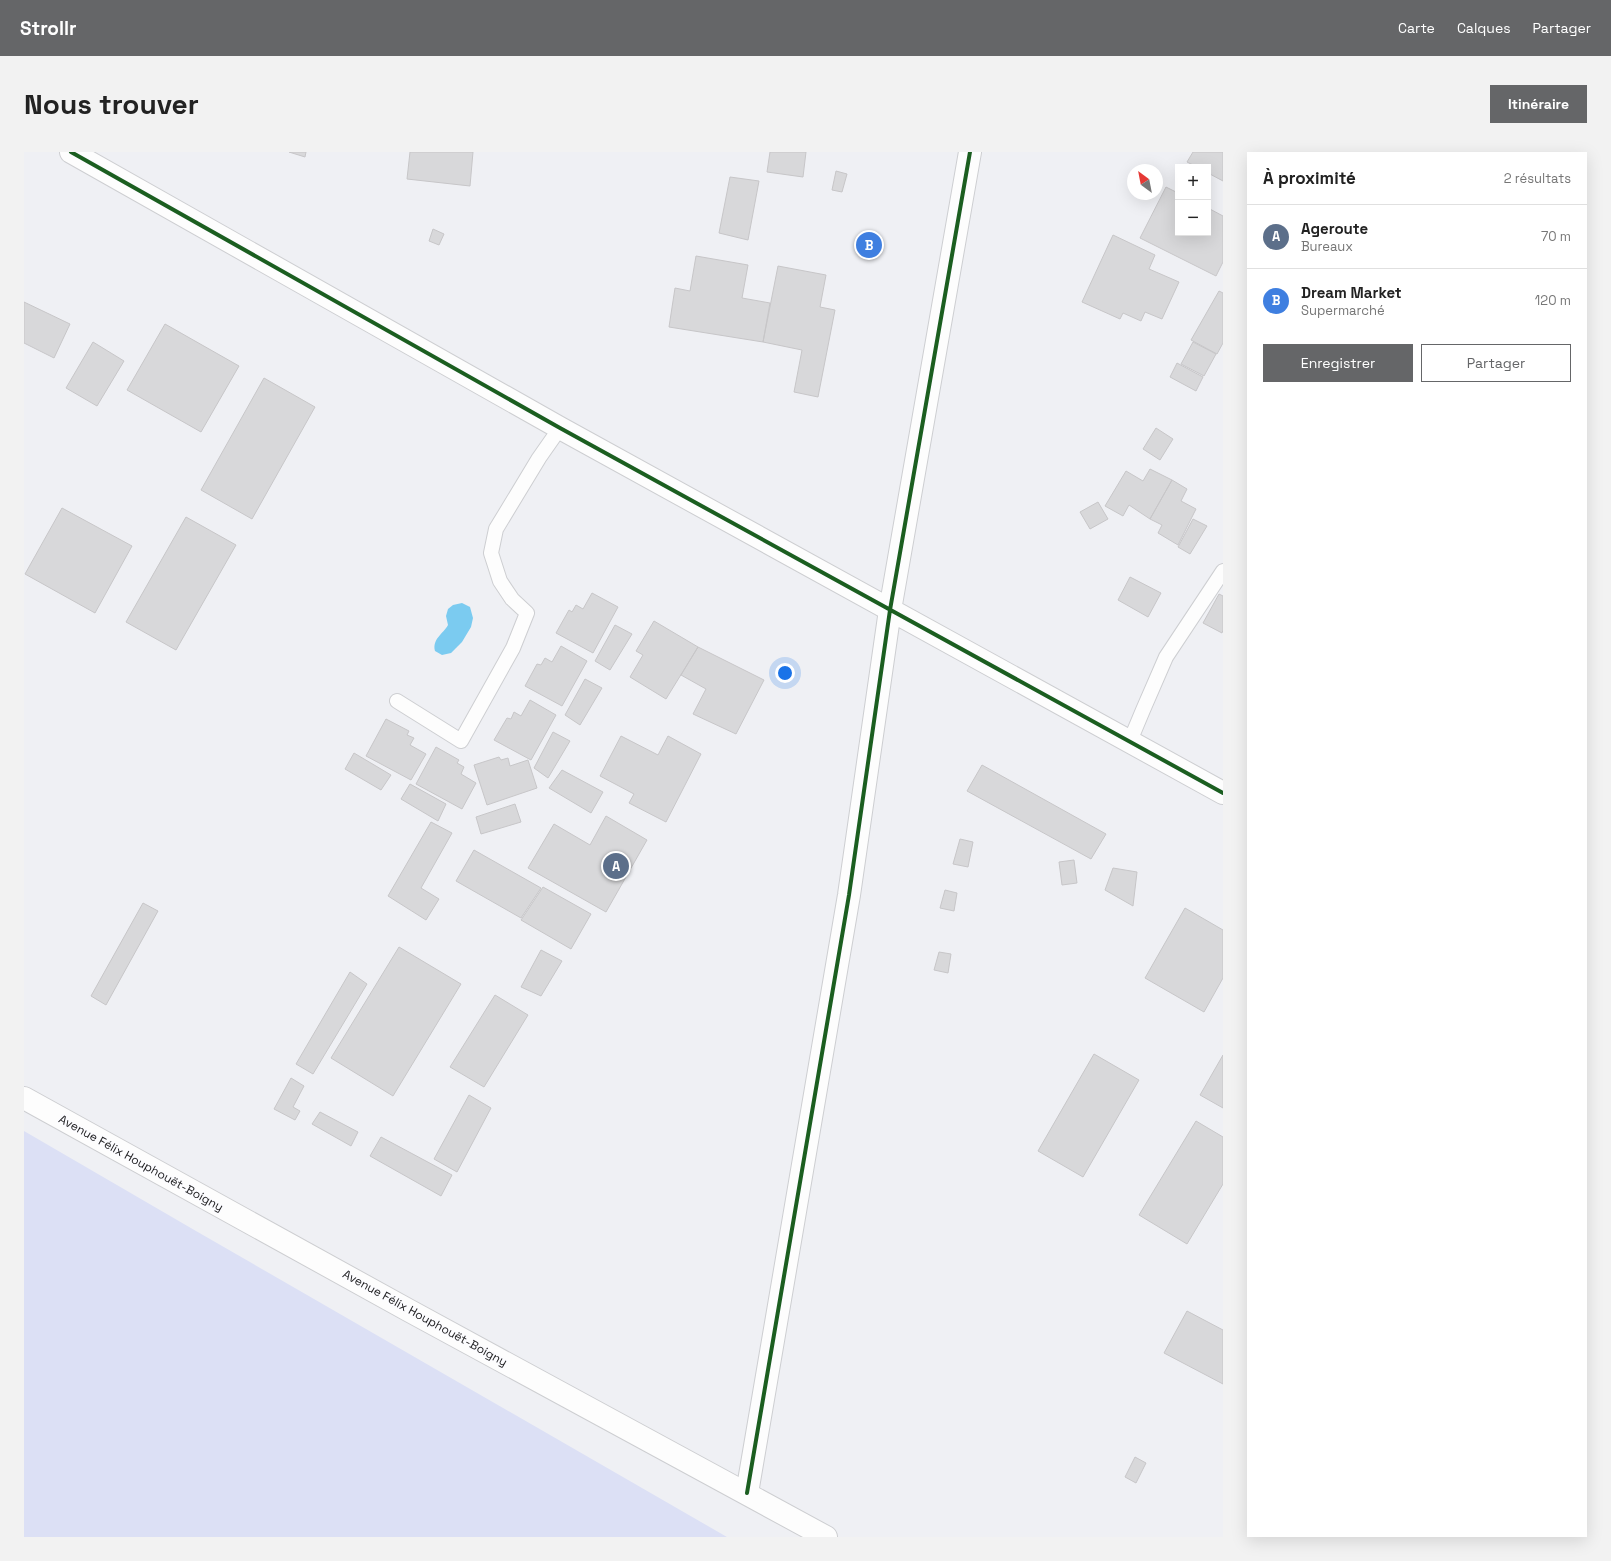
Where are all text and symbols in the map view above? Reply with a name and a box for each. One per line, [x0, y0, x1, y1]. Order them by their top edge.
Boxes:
text: Strollr [20, 16, 77, 41]
text: Carte [1398, 19, 1435, 37]
text: Calques [1457, 19, 1511, 37]
text: Partager [1533, 19, 1591, 37]
button: Itinéraire [1490, 85, 1587, 123]
text: Nous trouver [24, 86, 199, 122]
north arrow [1127, 164, 1163, 200]
map controls [1175, 164, 1211, 236]
button: + [1175, 164, 1211, 200]
text: À proximité [1263, 167, 1356, 189]
text: 2 résultats [1504, 170, 1571, 187]
button: − [1175, 200, 1211, 236]
text: Ageroute [1301, 219, 1368, 238]
text: A [1272, 228, 1280, 245]
text: 70 m [1541, 228, 1571, 245]
pin: B [856, 230, 882, 260]
text: Bureaux [1301, 238, 1353, 255]
text: Dream Market [1301, 283, 1402, 302]
text: B [1272, 292, 1280, 309]
text: 120 m [1535, 292, 1571, 309]
text: Supermarché [1301, 302, 1385, 319]
button: Enregistrer [1263, 344, 1413, 382]
button: Partager [1421, 344, 1571, 382]
your location [775, 663, 795, 683]
pin: A [603, 851, 629, 881]
street label: Avenue Félix Houphouët-Boigny [56, 1111, 226, 1215]
street label: Avenue Félix Houphouët-Boigny [340, 1266, 510, 1370]

